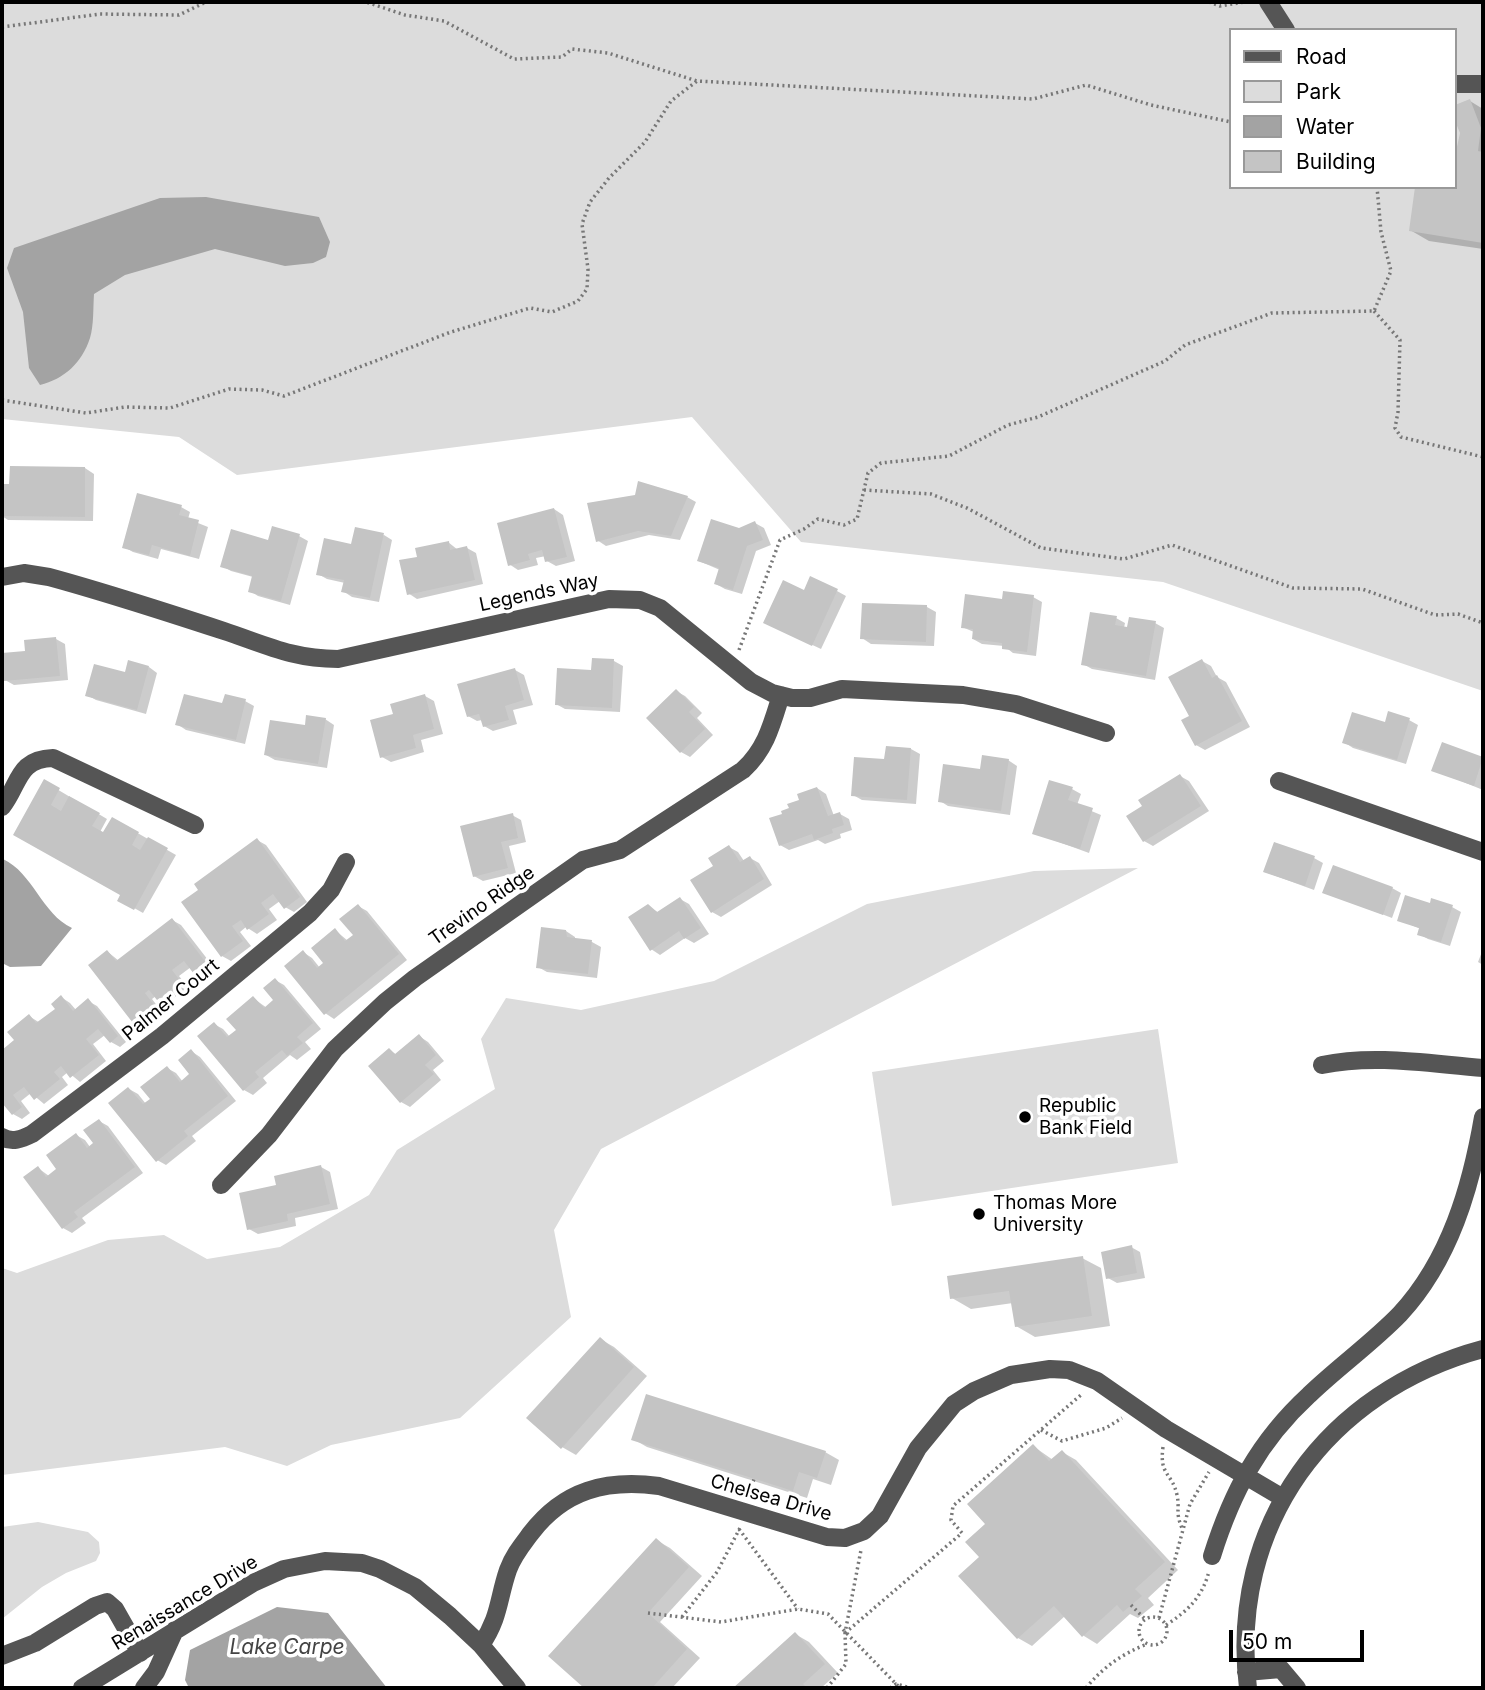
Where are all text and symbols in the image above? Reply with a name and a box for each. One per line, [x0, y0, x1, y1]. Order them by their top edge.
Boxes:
legend [1230, 28, 1457, 189]
text: Road [1296, 44, 1347, 69]
text: Park [1296, 79, 1341, 104]
text: Water [1296, 114, 1354, 139]
text: Building [1296, 149, 1376, 174]
street label: Legends Way [477, 569, 601, 617]
street label: Trevino Ridge [425, 861, 539, 951]
street label: Palmer Court [118, 954, 224, 1046]
place label: Republic Bank Field [1039, 1095, 1132, 1139]
marker: Republic Bank Field [1017, 1109, 1033, 1125]
place label: Thomas More University [993, 1192, 1117, 1236]
marker: Thomas More University [971, 1206, 987, 1222]
street label: Chelsea Drive [708, 1470, 834, 1526]
street label: Renaissance Drive [108, 1551, 262, 1655]
scale bar [1233, 1616, 1368, 1660]
text: 50 m [1242, 1629, 1292, 1654]
water label: Lake Carpe [229, 1635, 345, 1661]

